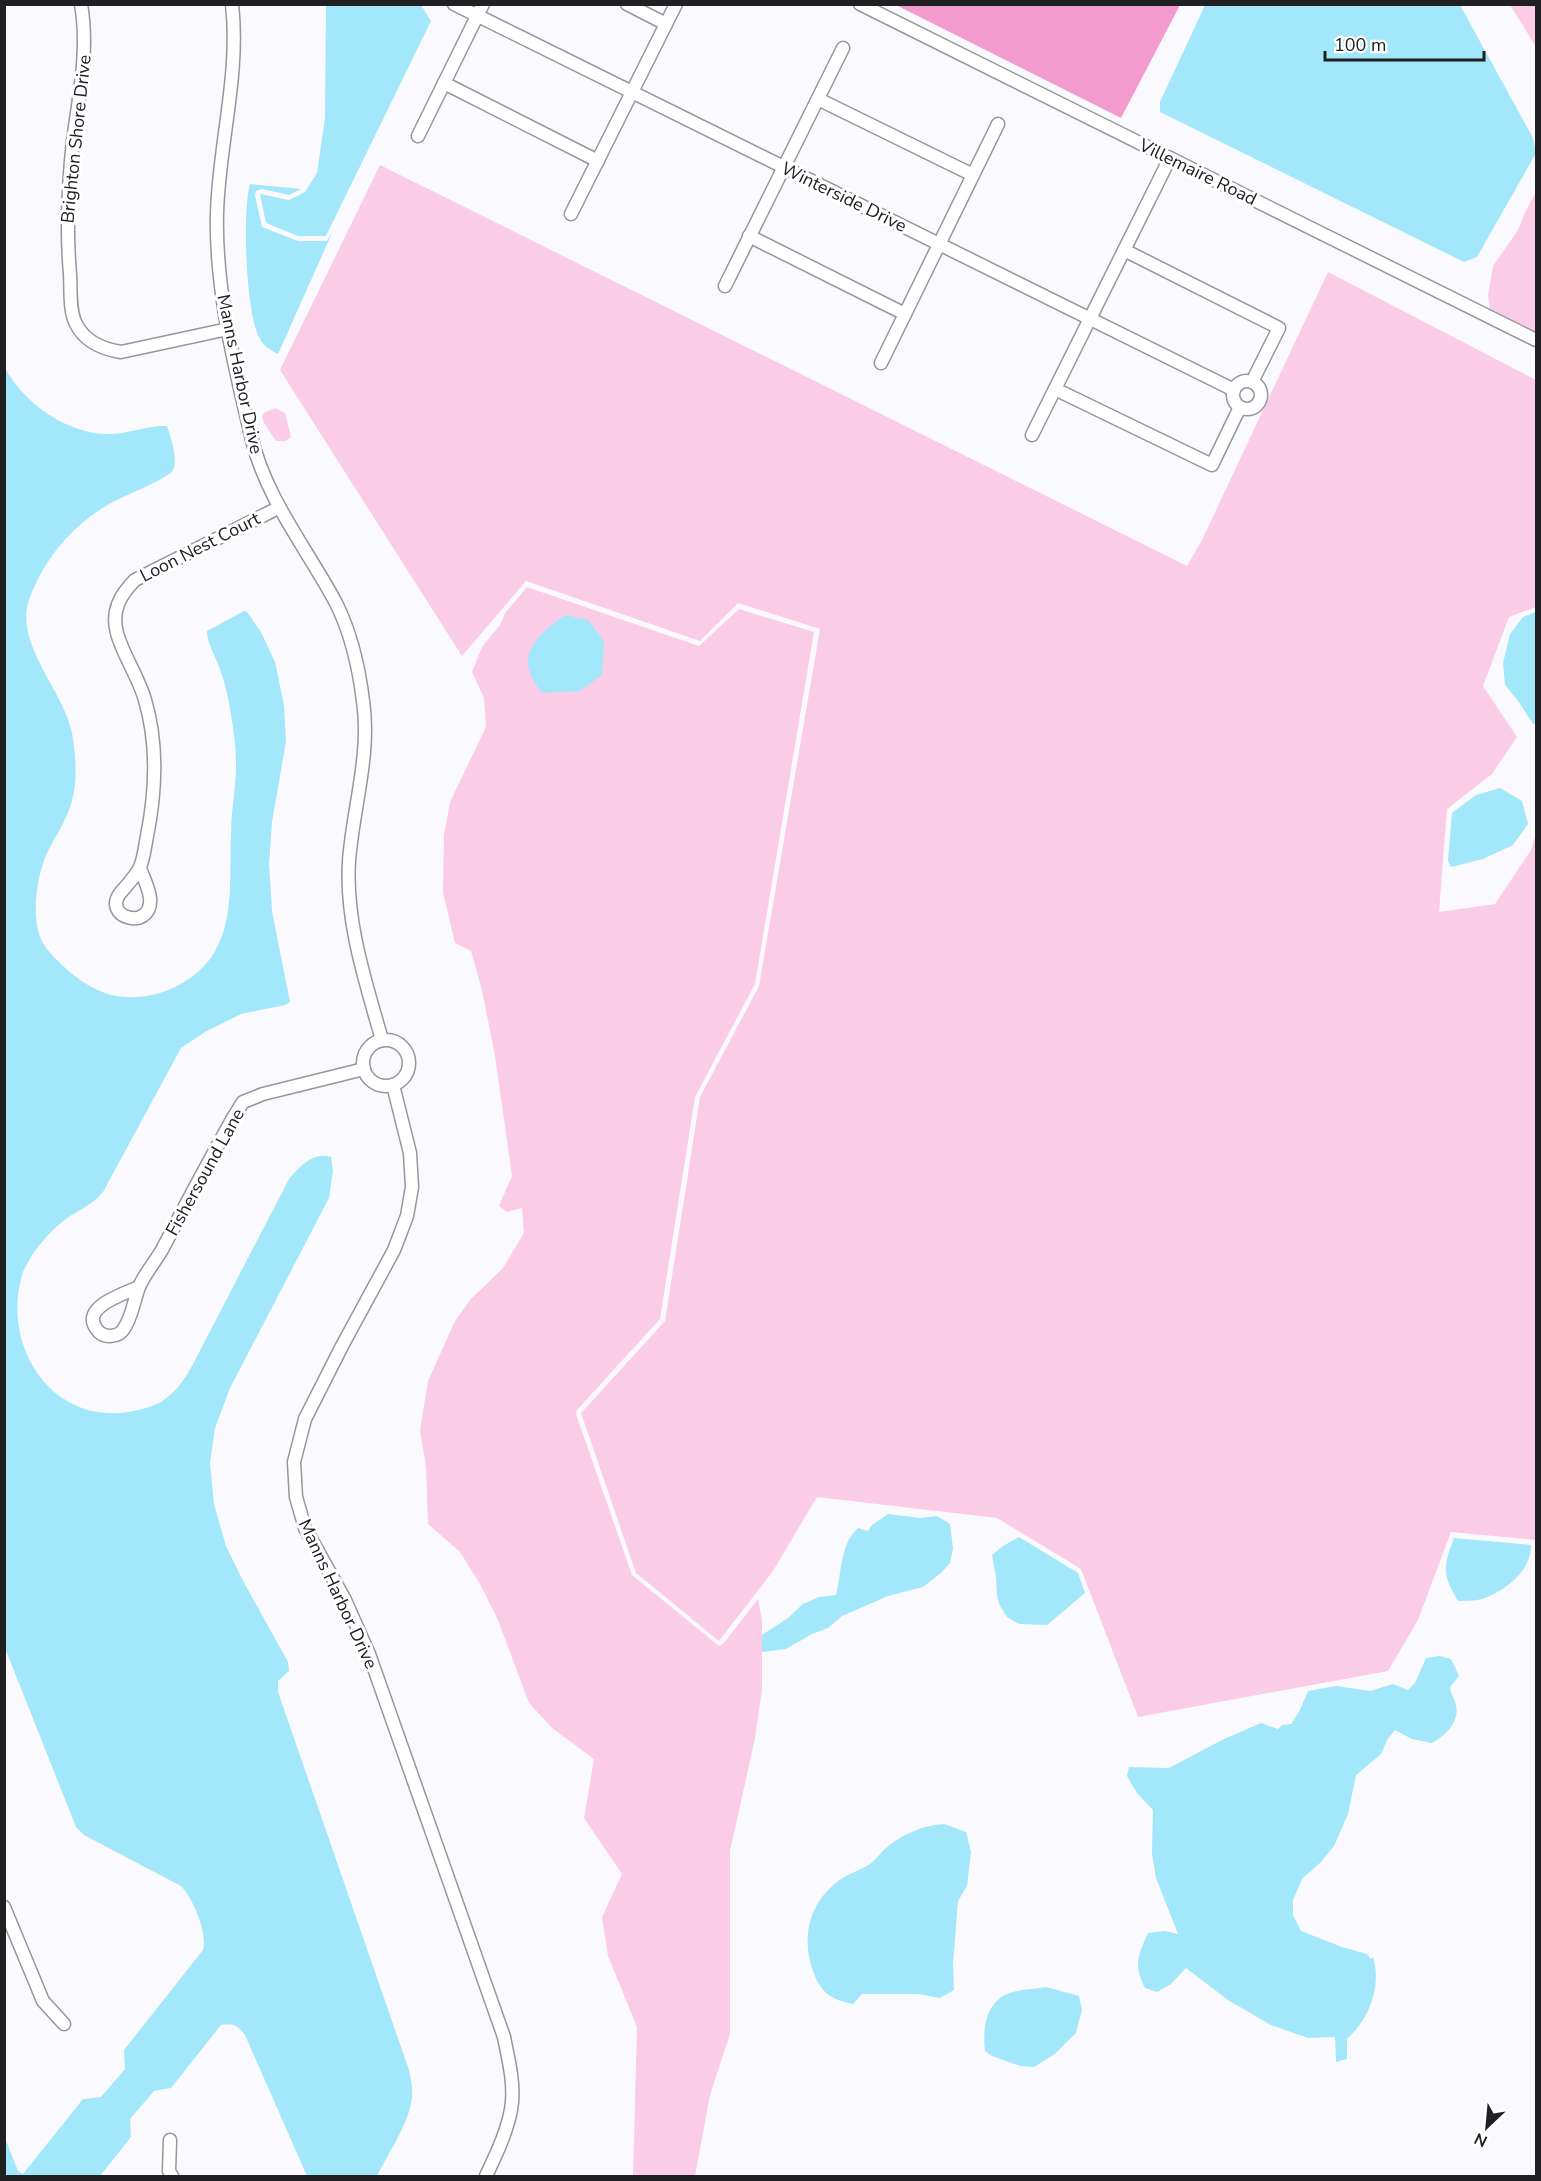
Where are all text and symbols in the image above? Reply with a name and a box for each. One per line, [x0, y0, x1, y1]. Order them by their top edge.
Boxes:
scale bar [1325, 24, 1484, 62]
text: 100 m [1334, 33, 1386, 57]
street label: Brighton Shore Drive [55, 54, 97, 224]
street label: Villemaire Road [1134, 133, 1261, 211]
street label: Winterside Drive [777, 156, 911, 238]
street label: Manns Harbor Drive [211, 292, 269, 456]
street label: Loon Nest Court [136, 506, 265, 588]
street label: Fishersound Lane [160, 1104, 250, 1240]
street label: Manns Harbor Drive [293, 1515, 383, 1673]
north arrow [1457, 2097, 1517, 2157]
text: N [1471, 2127, 1491, 2152]

